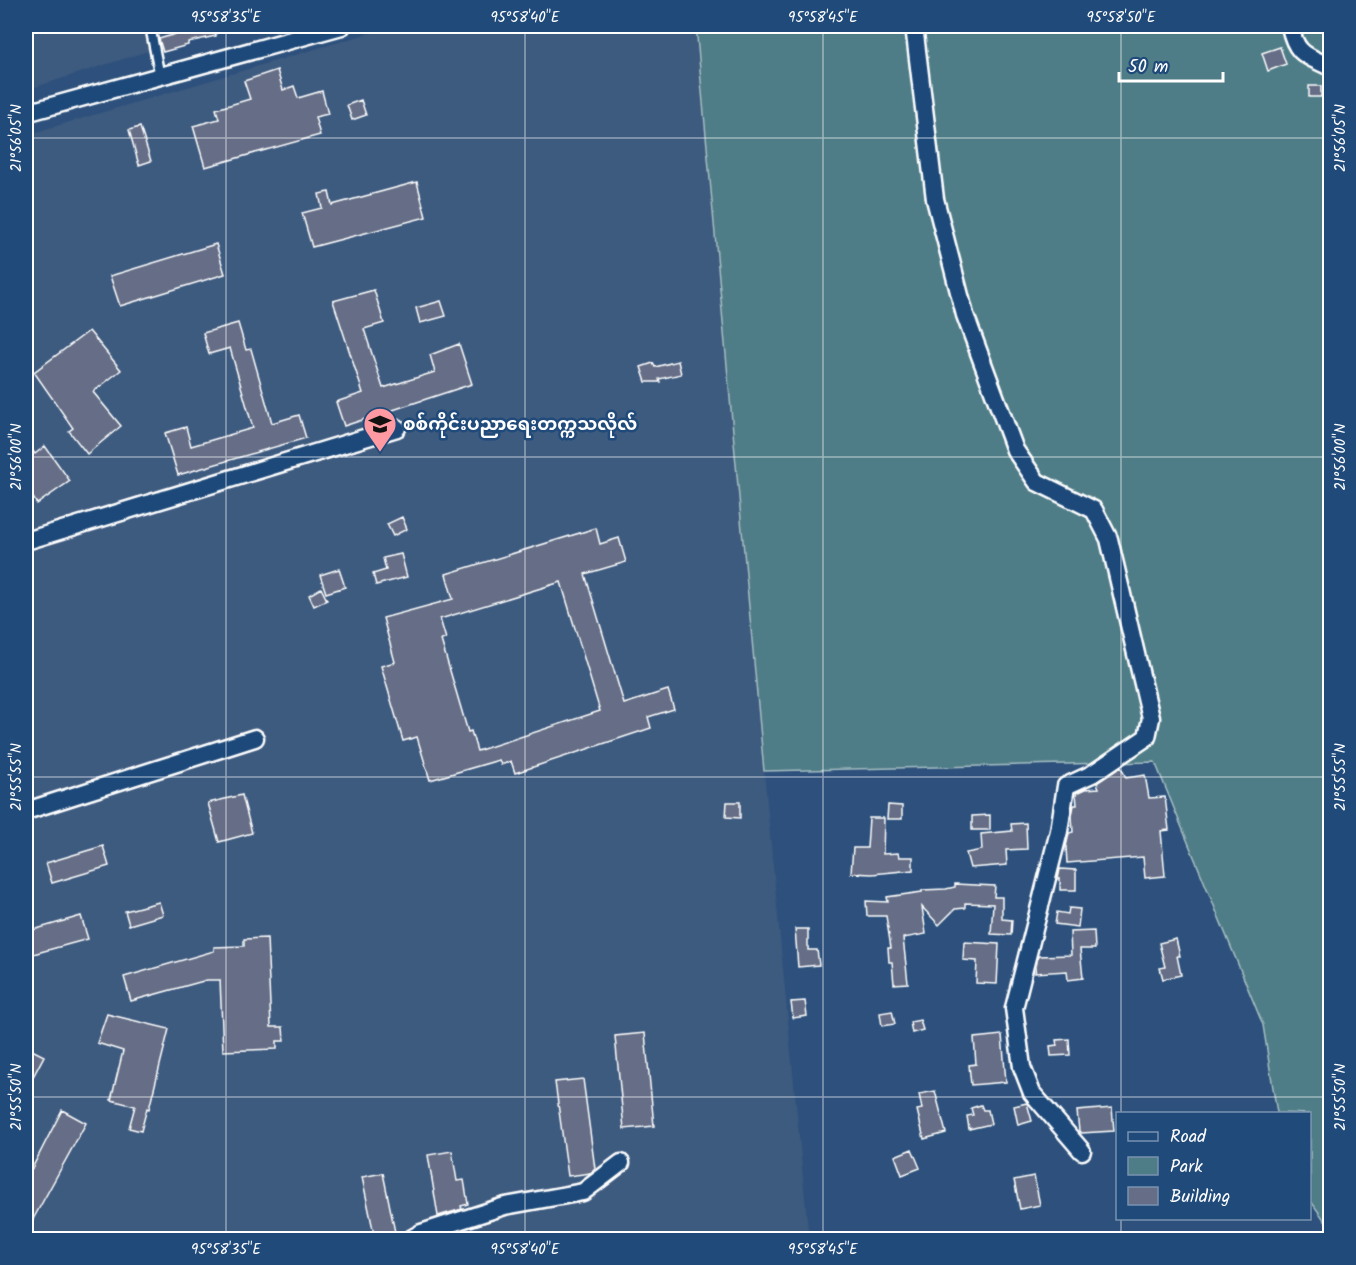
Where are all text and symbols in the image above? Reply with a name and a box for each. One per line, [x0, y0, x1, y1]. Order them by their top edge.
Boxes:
text: 95°58'35"E [191, 6, 262, 30]
text: 95°58'40"E [490, 6, 561, 30]
text: 95°58'45"E [788, 6, 859, 30]
text: 95°58'50"E [1086, 6, 1157, 30]
scale bar [1119, 45, 1222, 83]
text: 50 m [1128, 53, 1168, 82]
text: 21°56'05"N [5, 104, 29, 172]
text: 21°56'05"N [1329, 104, 1353, 172]
school or university icon: စစ်ကိုင်းပညာရေးတက္ကသလိုလ် [362, 406, 398, 453]
place label: စစ်ကိုင်းပညာရေးတက္ကသလိုလ် [403, 411, 637, 440]
text: 21°56'00"N [5, 423, 29, 491]
text: 21°56'00"N [1329, 423, 1353, 491]
text: 21°55'55"N [5, 743, 29, 811]
text: 21°55'55"N [1329, 743, 1353, 811]
text: 21°55'50"N [5, 1063, 29, 1131]
text: 21°55'50"N [1329, 1063, 1353, 1131]
legend [1116, 1112, 1311, 1220]
text: Road [1170, 1123, 1207, 1152]
text: Park [1170, 1153, 1203, 1182]
text: Building [1170, 1183, 1230, 1212]
text: 95°58'35"E [191, 1238, 262, 1262]
text: 95°58'40"E [490, 1238, 561, 1262]
text: 95°58'45"E [788, 1238, 859, 1262]

